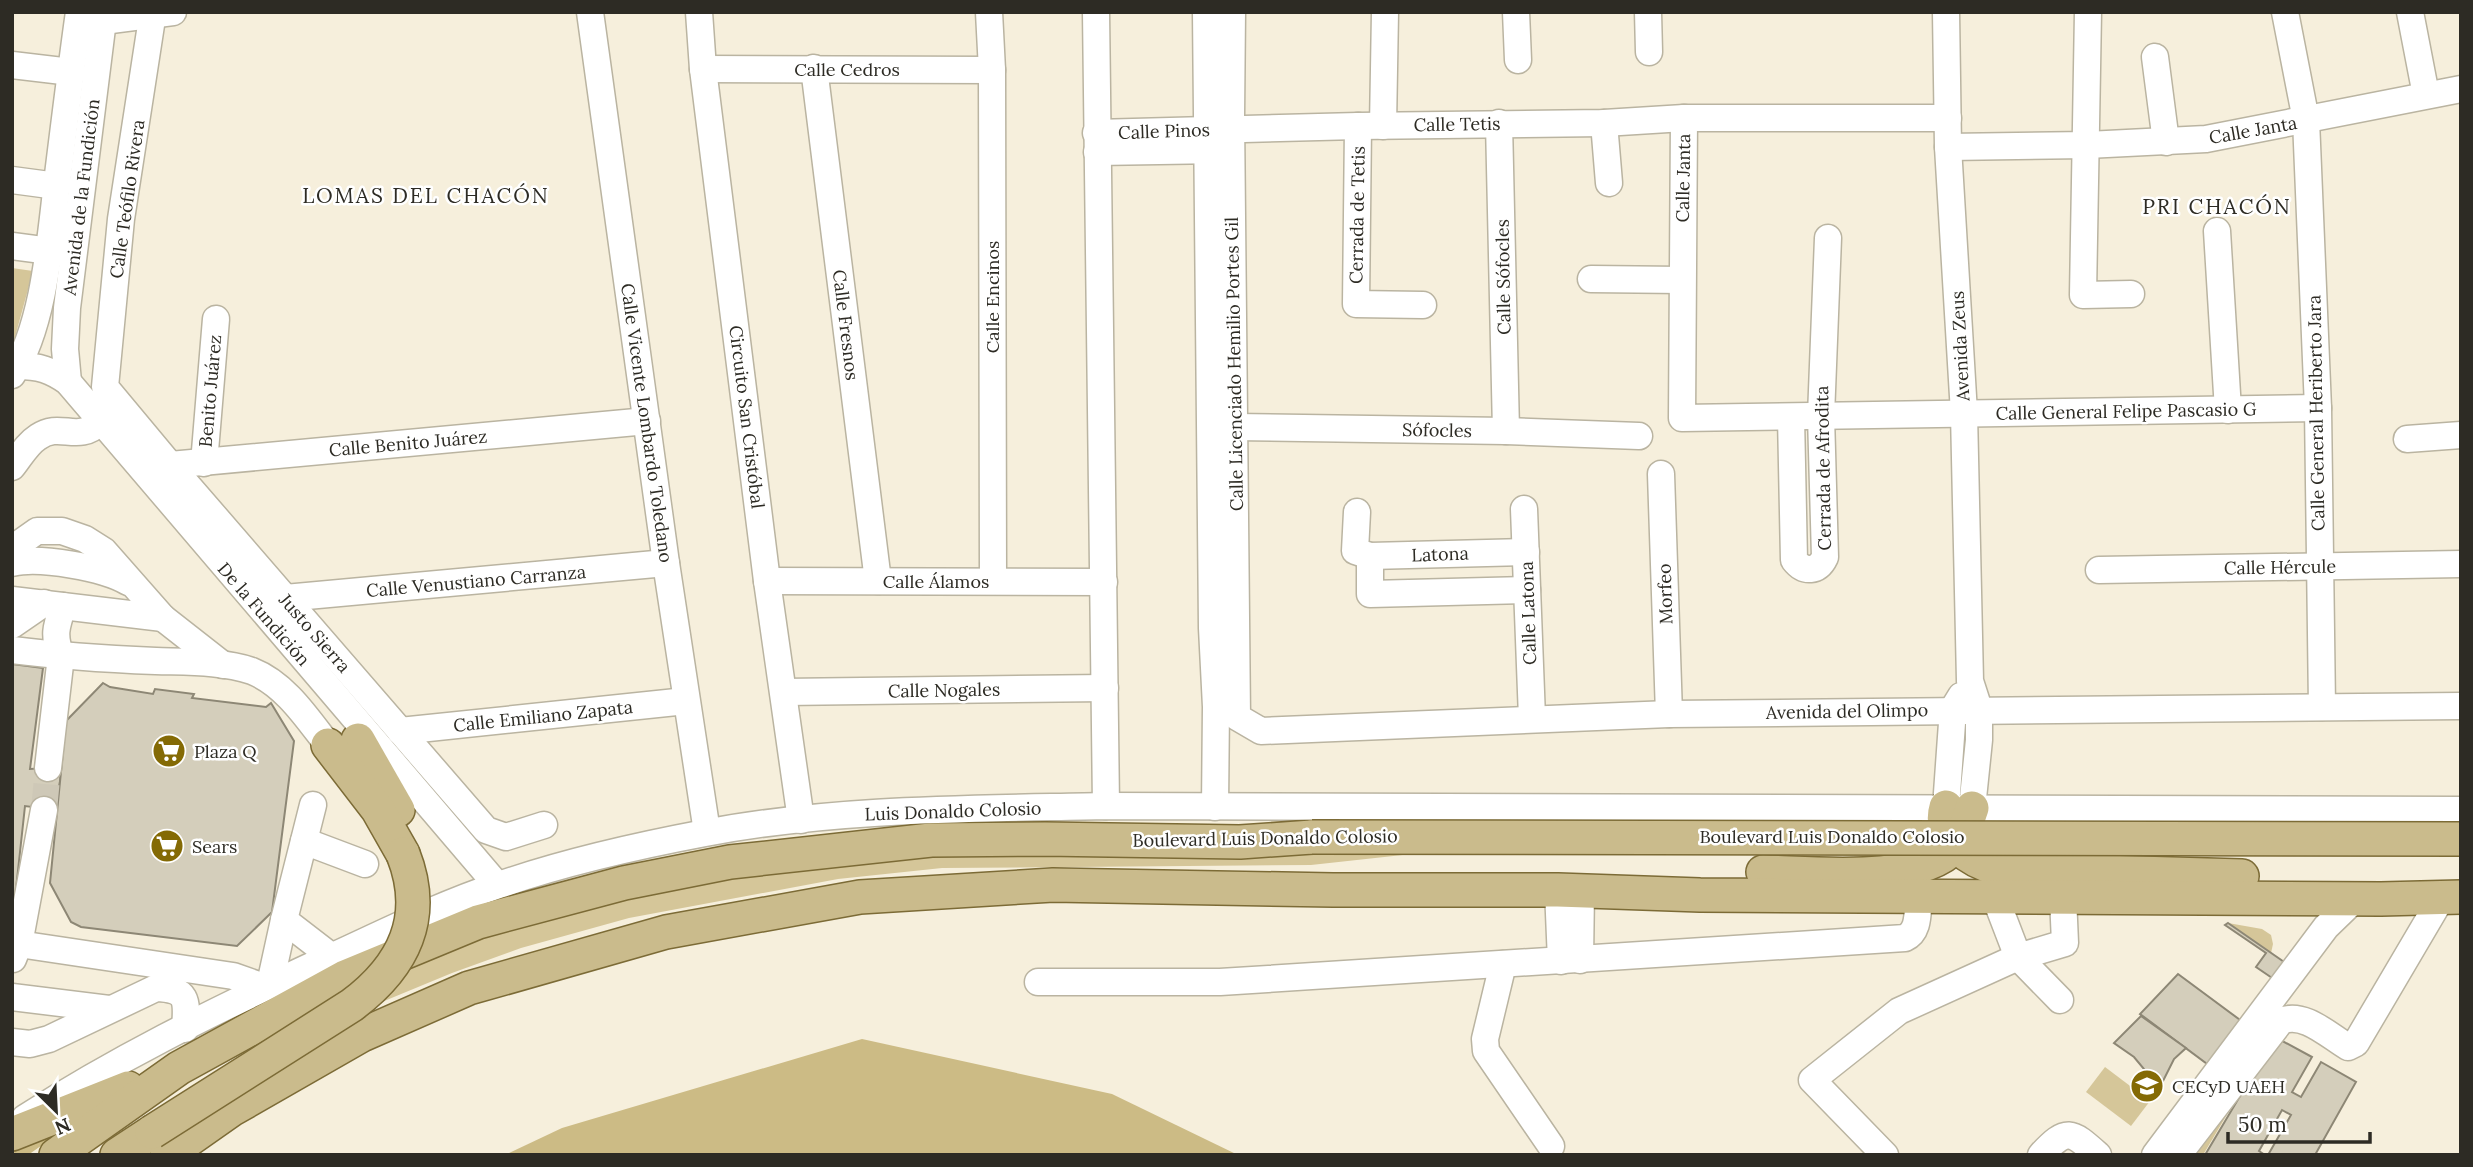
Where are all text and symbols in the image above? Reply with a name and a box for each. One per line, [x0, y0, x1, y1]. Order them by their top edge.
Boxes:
street label: Calle Cedros [794, 58, 900, 81]
street label: Avenida de la Fundición [57, 97, 104, 298]
street label: Calle Janta [2207, 111, 2299, 149]
street label: Calle Tetis [1413, 112, 1501, 136]
street label: Calle Teófilo Rivera [104, 118, 150, 280]
street label: Calle Pinos [1118, 118, 1210, 144]
street label: Calle Janta [1671, 133, 1695, 223]
street label: Cerrada de Tetis [1344, 146, 1370, 284]
district label: LOMAS DEL CHACÓN [302, 182, 550, 209]
district label: PRI CHACÓN [2142, 193, 2292, 220]
street label: Calle Licenciado Hemilio Portes Gil [1220, 217, 1248, 511]
street label: Calle Sófocles [1490, 219, 1516, 335]
street label: Calle Encinos [981, 241, 1004, 353]
street label: Calle Fresnos [828, 268, 864, 382]
street label: Calle Vicente Lombardo Toledano [616, 282, 678, 564]
street label: Avenida Zeus [1946, 290, 1974, 403]
street label: Calle General Heriberto Jara [2302, 295, 2330, 531]
street label: Circuito San Cristóbal [724, 324, 770, 510]
street label: Benito Juárez [194, 334, 226, 448]
street label: Cerrada de Afrodita [1810, 385, 1836, 551]
street label: Calle General Felipe Pascasio G [1995, 397, 2257, 425]
street label: Sófocles [1402, 418, 1472, 442]
street label: Calle Benito Juárez [328, 425, 488, 461]
street label: Latona [1411, 542, 1469, 566]
street label: Calle Hércule [2224, 555, 2337, 579]
street label: De la Fundición [213, 557, 315, 671]
street label: Calle Venustiano Carranza [365, 560, 587, 602]
street label: Calle Latona [1515, 561, 1541, 665]
street label: Morfeo [1652, 563, 1678, 625]
street label: Calle Álamos [883, 570, 989, 593]
street label: Justo Sierra [274, 588, 356, 677]
street label: Calle Nogales [888, 678, 1000, 702]
street label: Calle Emiliano Zapata [452, 695, 634, 737]
street label: Avenida del Olimpo [1765, 698, 1928, 724]
supermarket icon: Plaza Q [150, 732, 188, 770]
place label: Plaza Q [194, 740, 257, 763]
street label: Luis Donaldo Colosio [864, 796, 1042, 826]
street label: Boulevard Luis Donaldo Colosio [1132, 824, 1398, 852]
street label: Boulevard Luis Donaldo Colosio [1699, 825, 1965, 848]
supermarket icon: Sears [148, 827, 186, 865]
place label: Sears [192, 835, 237, 858]
school or university icon: CECyD UAEH [2128, 1067, 2166, 1105]
place label: CECyD UAEH [2172, 1075, 2285, 1098]
north arrow [21, 1076, 91, 1146]
scale bar [2228, 1100, 2370, 1144]
text: 50 m [2238, 1111, 2287, 1138]
text: N [51, 1113, 75, 1141]

